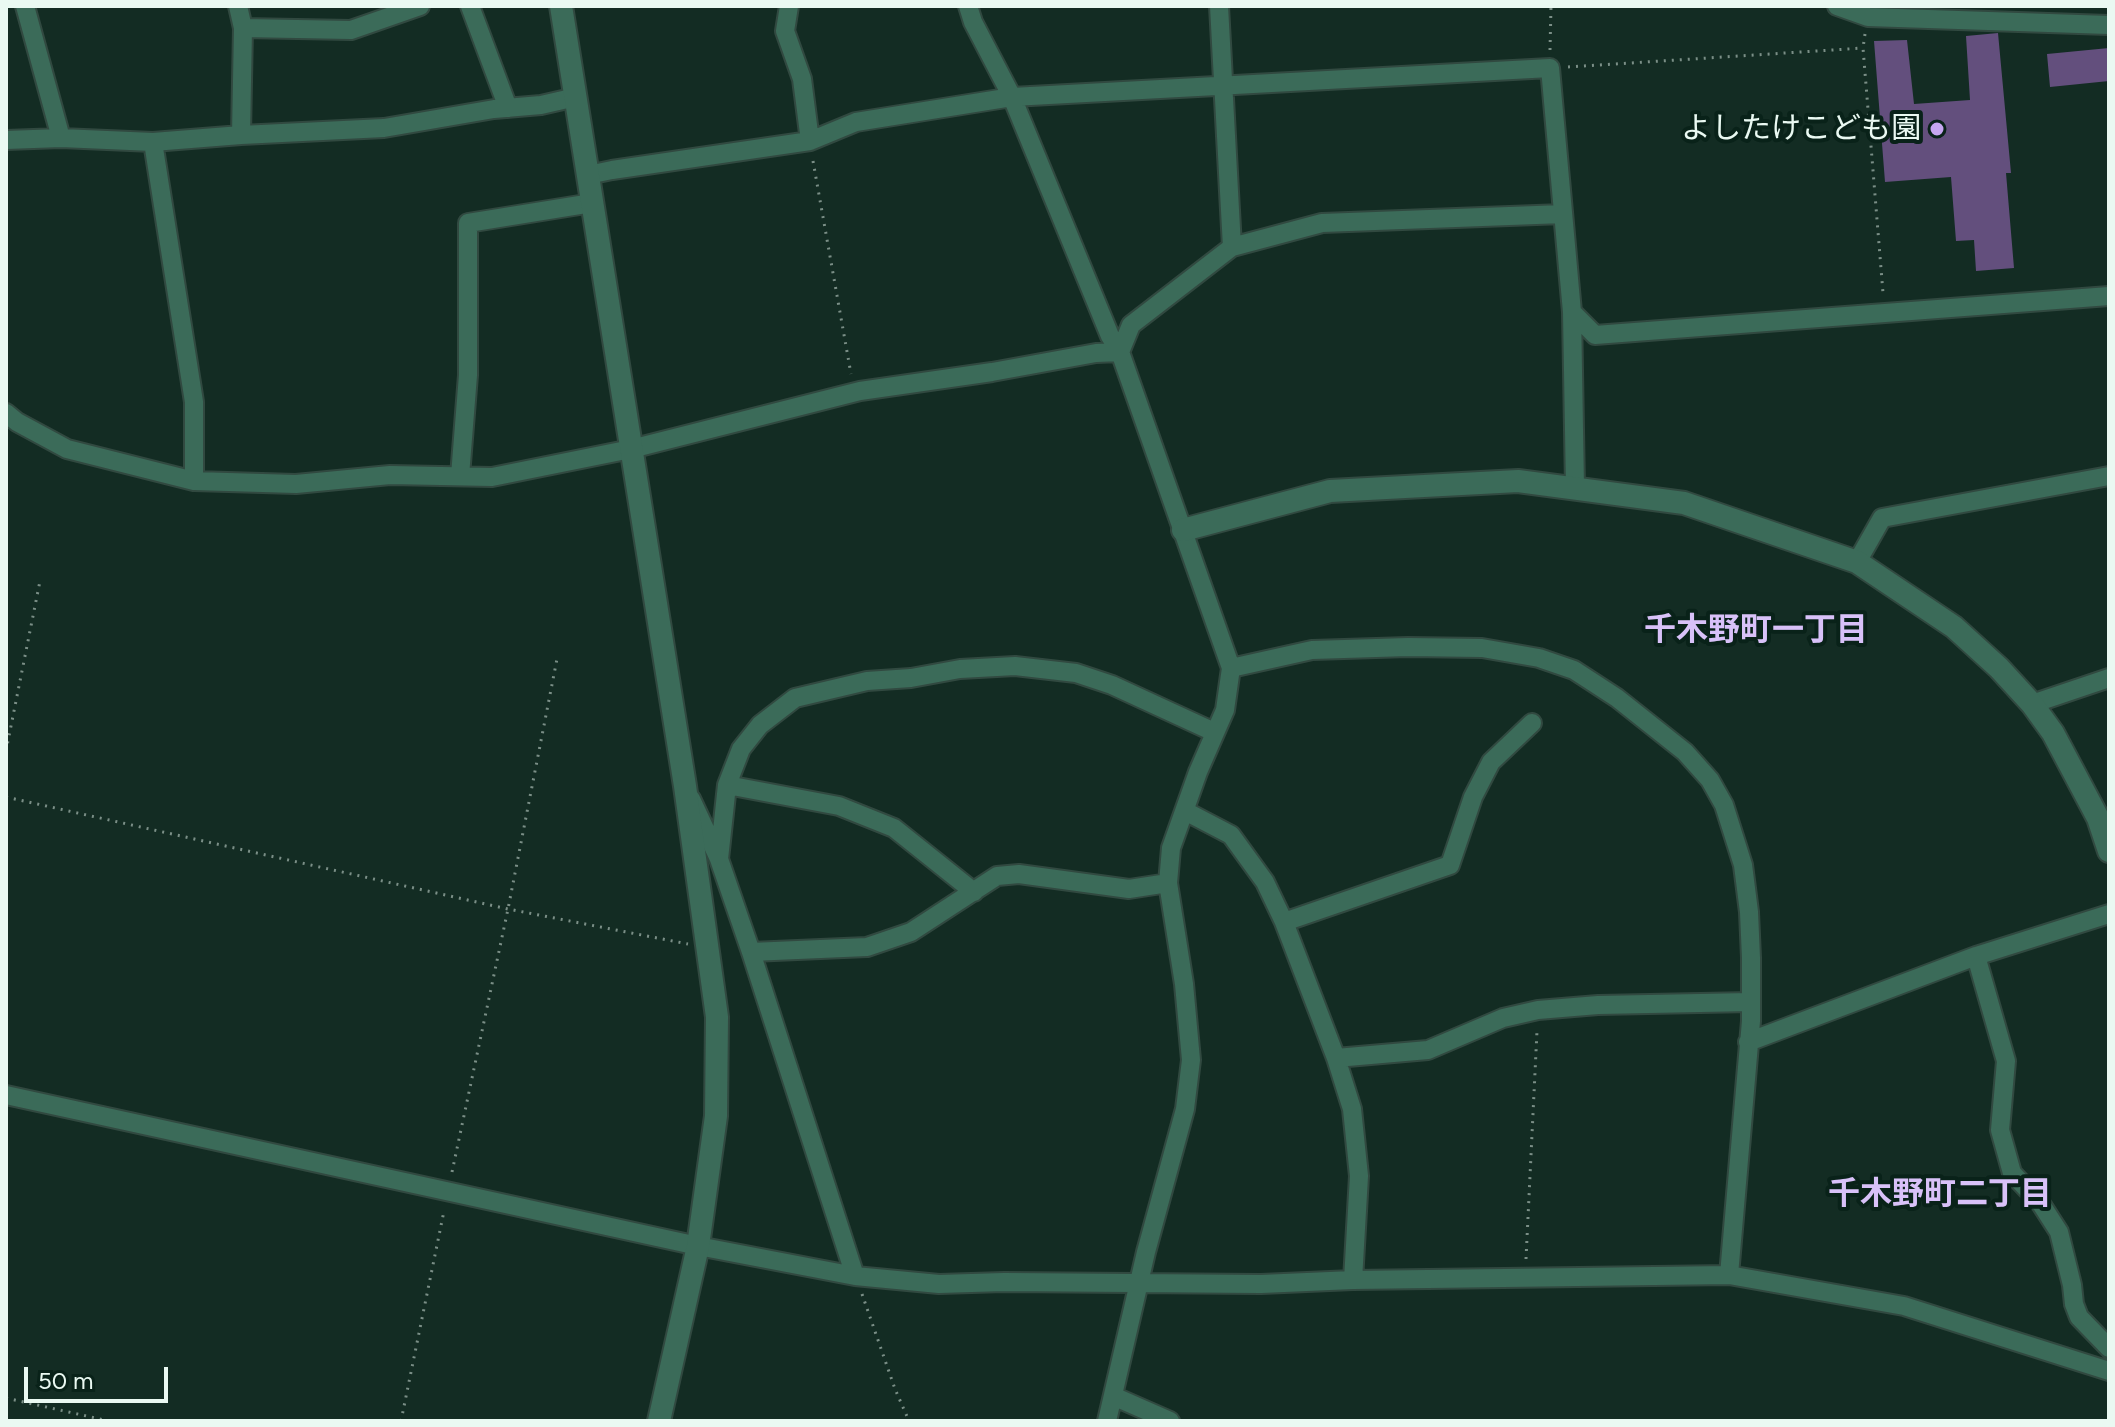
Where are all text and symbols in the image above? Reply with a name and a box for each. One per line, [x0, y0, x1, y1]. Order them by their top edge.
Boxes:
place label: よしたけこども園 [1681, 111, 1921, 147]
marker: よしたけこども園 [1928, 120, 1946, 138]
district label: 千木野町一丁目 [1644, 612, 1868, 650]
district label: 千木野町二丁目 [1828, 1176, 2052, 1214]
scale bar [28, 1351, 172, 1401]
text: 50 m [38, 1366, 94, 1395]

